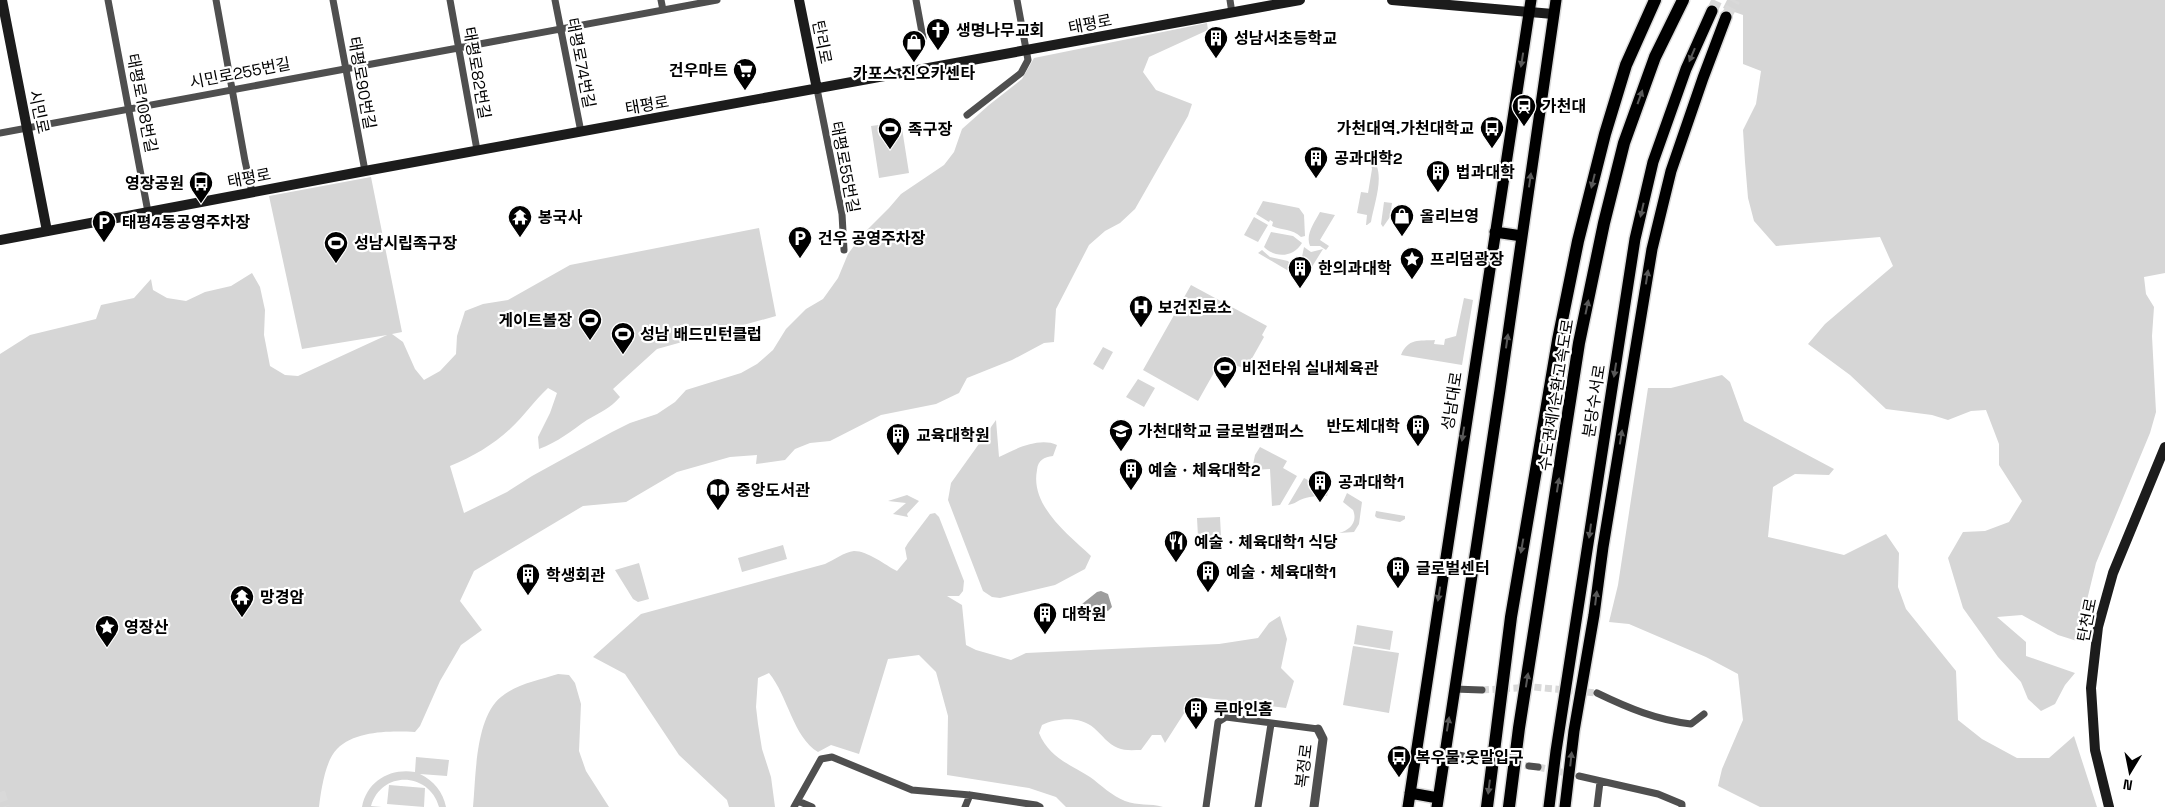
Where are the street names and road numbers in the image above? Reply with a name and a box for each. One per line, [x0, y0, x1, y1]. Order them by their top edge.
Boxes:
street label: 태평로 [1066, 9, 1114, 39]
street label: 태평로74번길 [562, 16, 600, 110]
street label: 탄리로 [807, 18, 837, 66]
street label: 태평로82번길 [459, 25, 495, 121]
street label: 태평로90번길 [344, 35, 380, 131]
street label: 태평로108번길 [122, 52, 162, 154]
street label: 시민로255번길 [188, 53, 292, 93]
street label: 시민로 [24, 88, 54, 136]
street label: 태평로 [623, 91, 671, 119]
street label: 태평로55번길 [826, 119, 864, 215]
street label: 태평로 [225, 163, 273, 193]
street label: 수도권제1순환고속도로 [1534, 317, 1578, 473]
street label: 분당수서로 [1578, 363, 1610, 439]
street label: 성남대로 [1437, 370, 1467, 432]
street label: 탄천로 [2072, 596, 2102, 644]
street label: 복정로 [1291, 743, 1317, 789]

